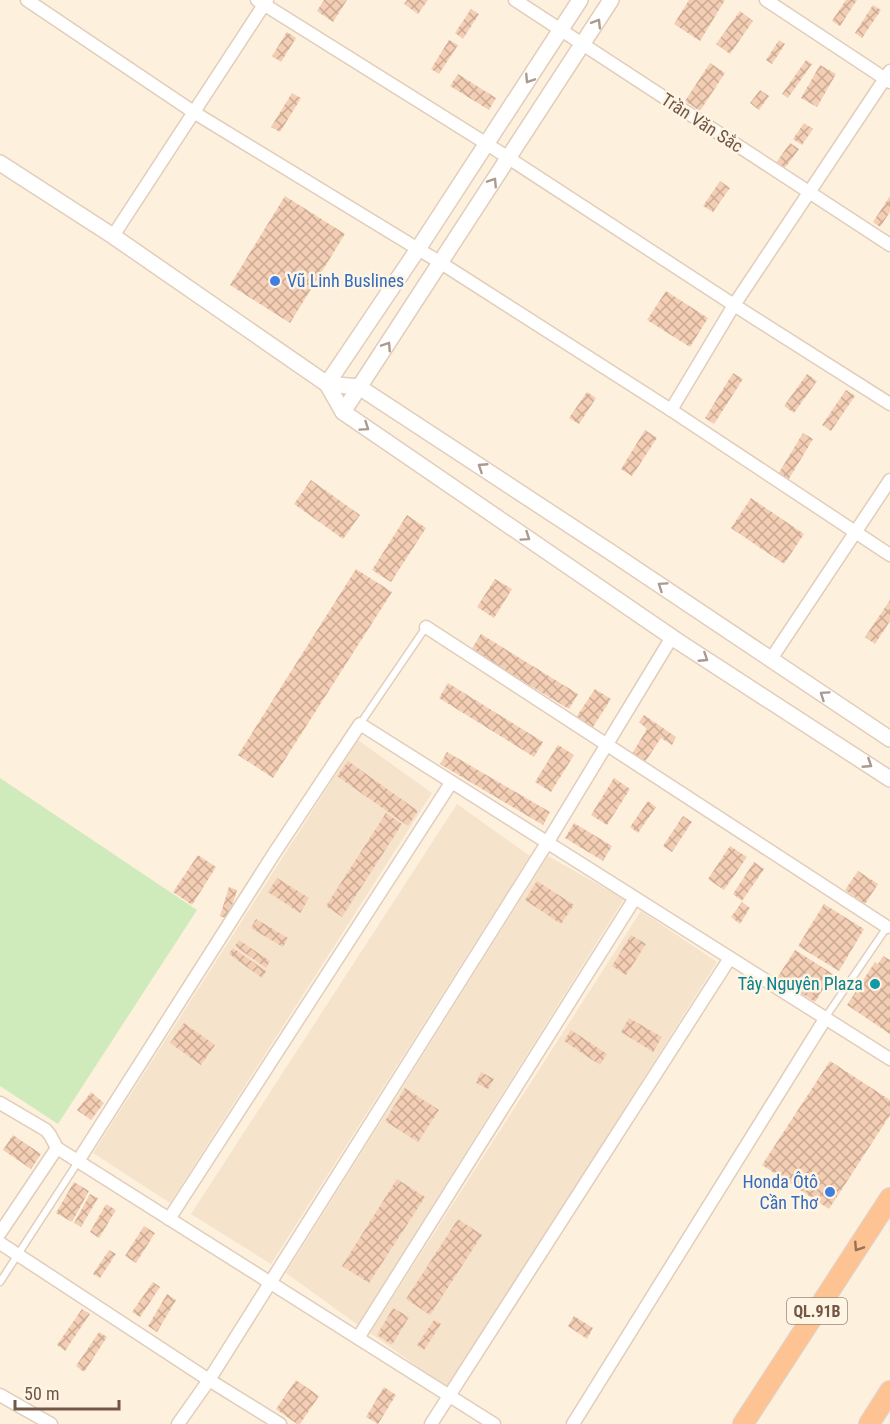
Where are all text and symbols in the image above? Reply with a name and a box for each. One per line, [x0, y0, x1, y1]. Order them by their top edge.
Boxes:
one-way arrow [589, 18, 600, 29]
one-way arrow [525, 72, 536, 83]
street label: Trần Văn Sắc [658, 89, 747, 157]
one-way arrow [486, 178, 497, 189]
place label: Vũ Linh Buslines [287, 270, 404, 291]
marker: Vũ Linh Buslines [268, 274, 282, 288]
one-way arrow [380, 341, 391, 352]
one-way arrow [358, 420, 369, 431]
one-way arrow [477, 464, 488, 475]
one-way arrow [519, 530, 530, 541]
one-way arrow [658, 582, 669, 593]
one-way arrow [697, 651, 708, 662]
one-way arrow [820, 691, 831, 702]
one-way arrow [862, 757, 872, 769]
place label: Tây Nguyên Plaza [738, 973, 863, 994]
marker: Tây Nguyên Plaza [868, 977, 882, 991]
place label: Honda Ôtô Cần Thơ [742, 1171, 819, 1213]
marker: Honda Ôtô Cần Thơ [823, 1185, 837, 1199]
one-way arrow [854, 1240, 865, 1251]
road number: QL.91B [787, 1298, 847, 1324]
scale bar [15, 1373, 118, 1411]
text: 50 m [24, 1383, 59, 1404]

